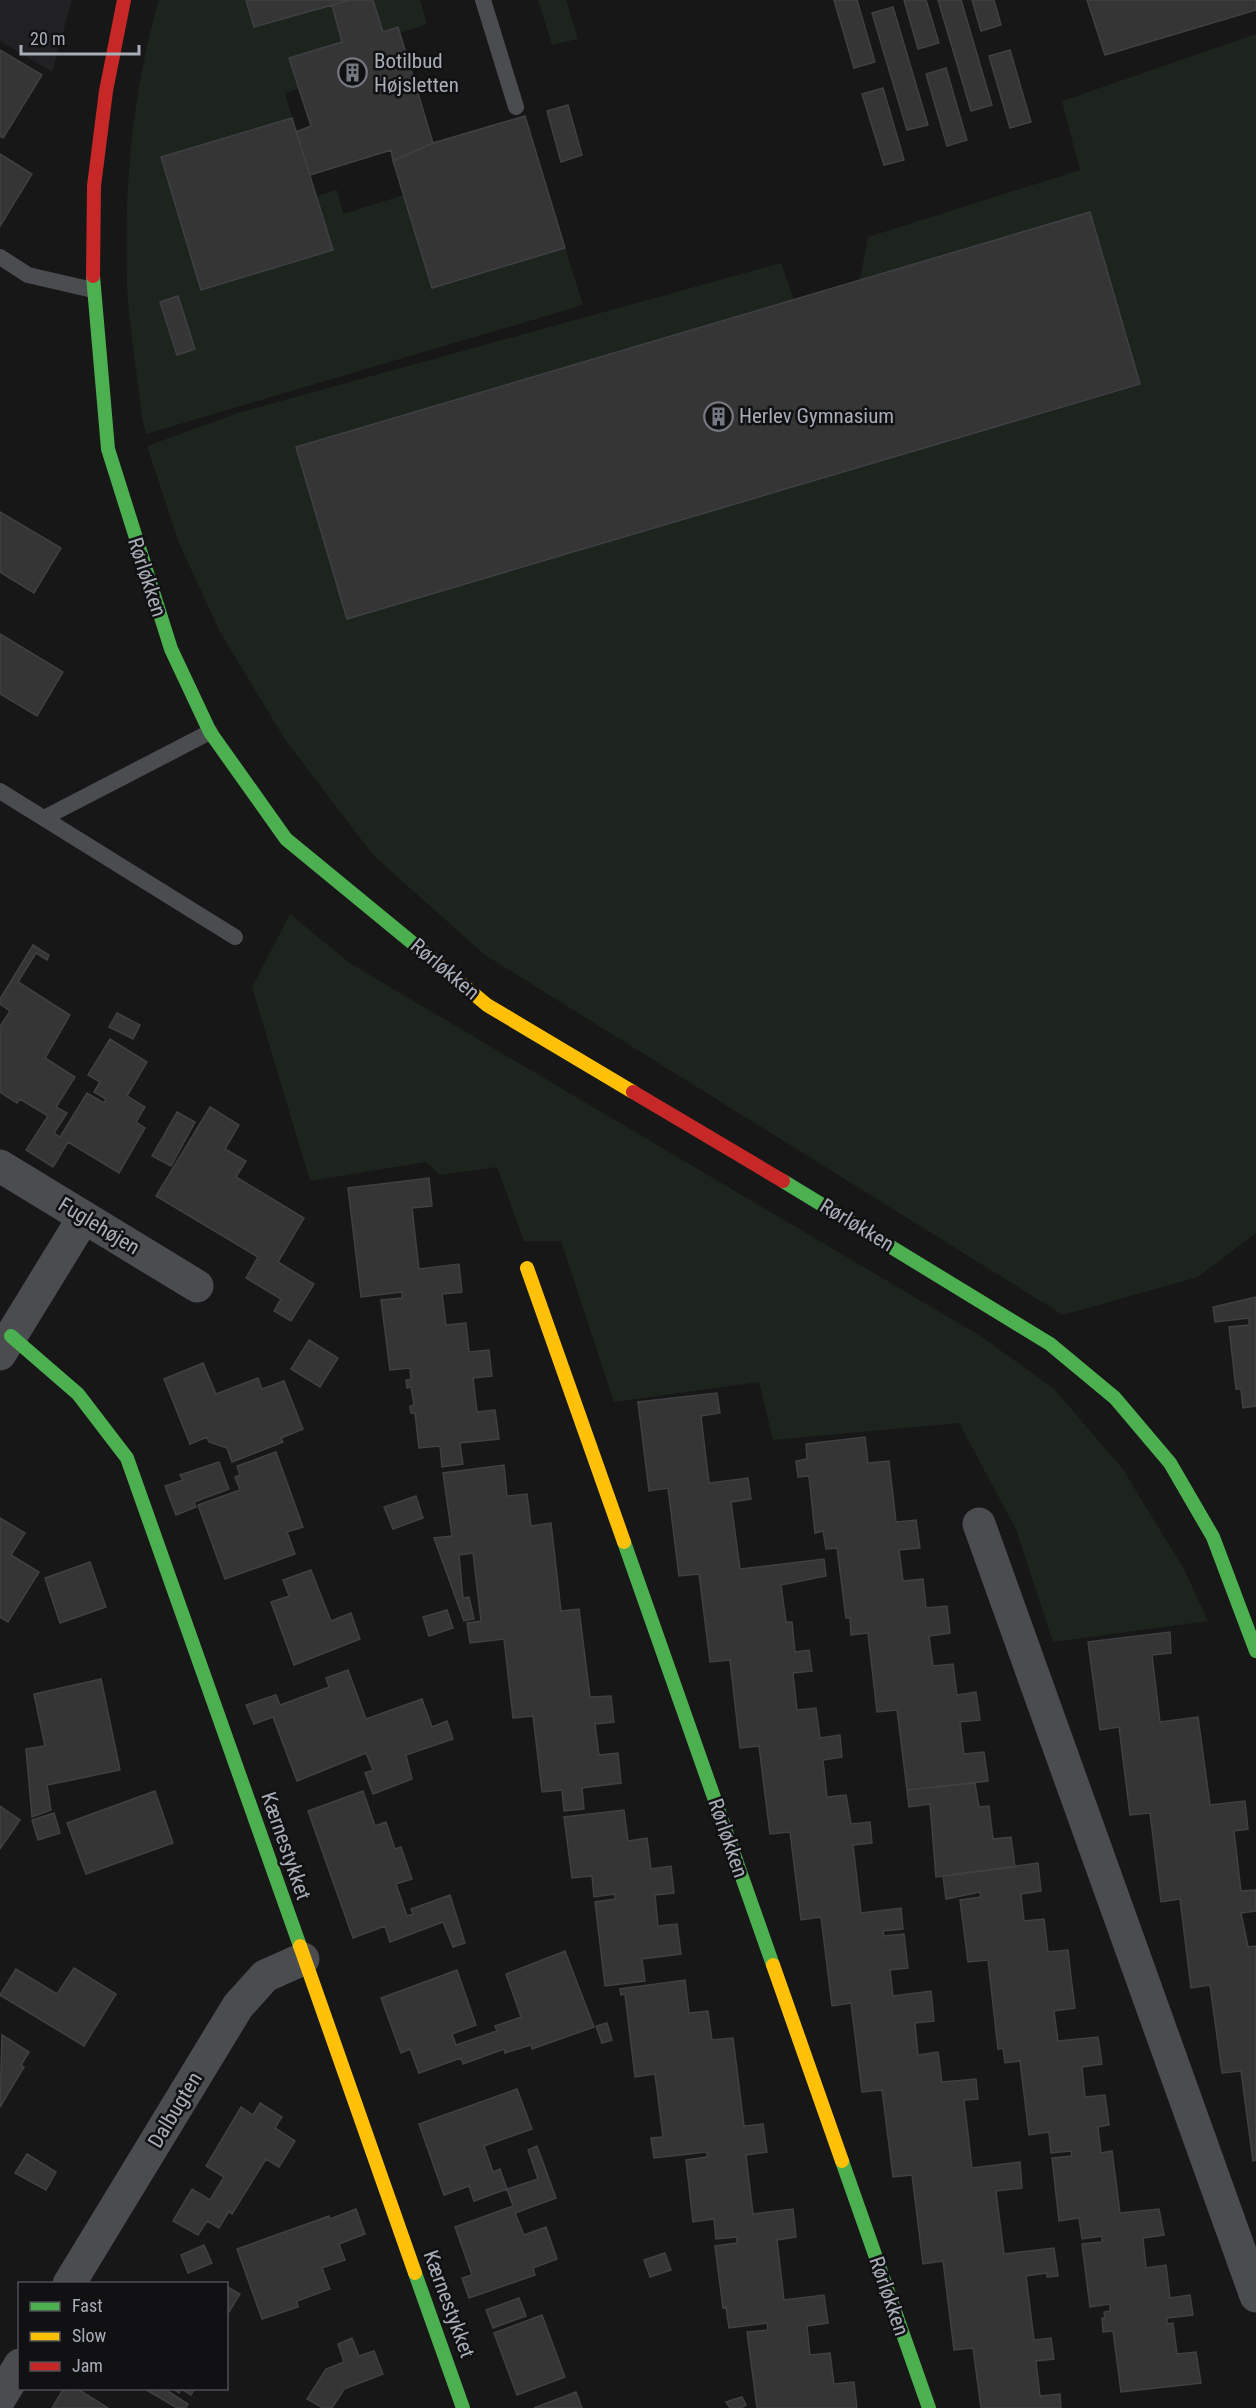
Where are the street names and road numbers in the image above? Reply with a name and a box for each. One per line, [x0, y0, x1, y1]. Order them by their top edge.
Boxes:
street label: Rørløkken [123, 534, 171, 620]
street label: Rørløkken [406, 933, 484, 1005]
street label: Fuglehøjen [54, 1192, 144, 1260]
street label: Rørløkken [816, 1194, 898, 1256]
street label: Kærnestykket [256, 1789, 316, 1903]
street label: Rørløkken [703, 1795, 753, 1881]
street label: Dalbugten [143, 2068, 207, 2152]
street label: Kærnestykket [418, 2247, 480, 2361]
street label: Rørløkken [864, 2253, 914, 2339]

